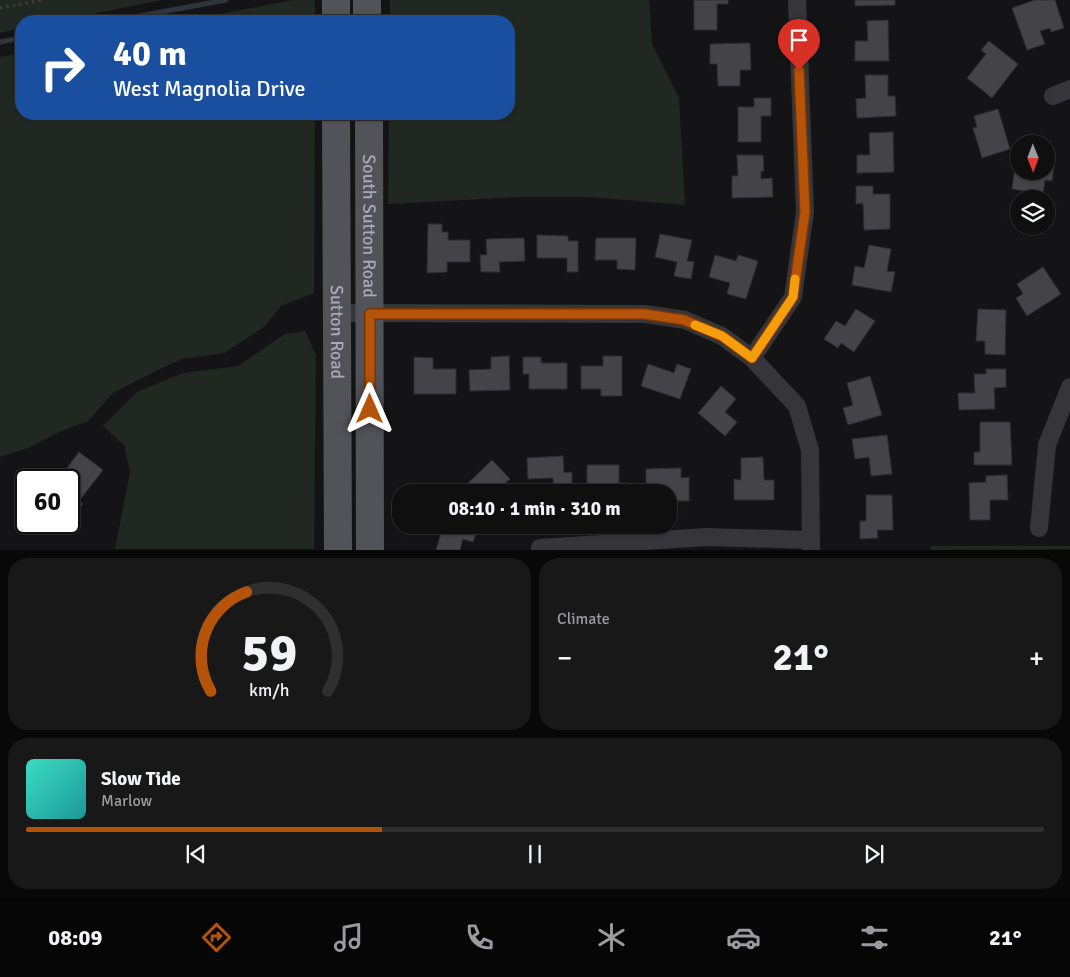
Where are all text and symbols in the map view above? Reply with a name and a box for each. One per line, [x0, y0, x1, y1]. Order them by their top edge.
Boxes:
pin [778, 19, 820, 70]
icon: arrive [785, 26, 813, 54]
text: 40 m [113, 32, 187, 75]
icon: right [30, 35, 95, 100]
text: West Magnolia Drive [113, 75, 305, 102]
north arrow [1010, 135, 1055, 180]
map controls [1010, 135, 1055, 235]
street label: South Sutton Road [358, 154, 380, 298]
button: layers [1010, 190, 1055, 235]
street label: Sutton Road [326, 285, 348, 379]
position arrow [343, 382, 395, 434]
speed limit sign: 60 [15, 469, 80, 534]
text: 08:10 · 1 min · 310 m [448, 497, 621, 521]
text: Climate [557, 609, 610, 629]
text: 59 [241, 621, 298, 685]
text: 21° [772, 634, 829, 681]
text: − [557, 641, 572, 675]
text: + [1029, 641, 1044, 675]
text: km/h [249, 679, 290, 701]
text: Slow Tide [101, 767, 181, 791]
text: Marlow [101, 791, 152, 811]
icon: previous [182, 840, 210, 868]
icon: pause [521, 840, 549, 868]
icon: next [860, 840, 888, 868]
icon: directions [199, 920, 234, 955]
icon: music [331, 920, 366, 955]
icon: phone [462, 920, 497, 955]
icon: climate [594, 920, 629, 955]
icon: car [726, 920, 761, 955]
icon: filters [857, 920, 892, 955]
text: 08:09 [48, 924, 102, 951]
text: 21° [989, 924, 1022, 951]

